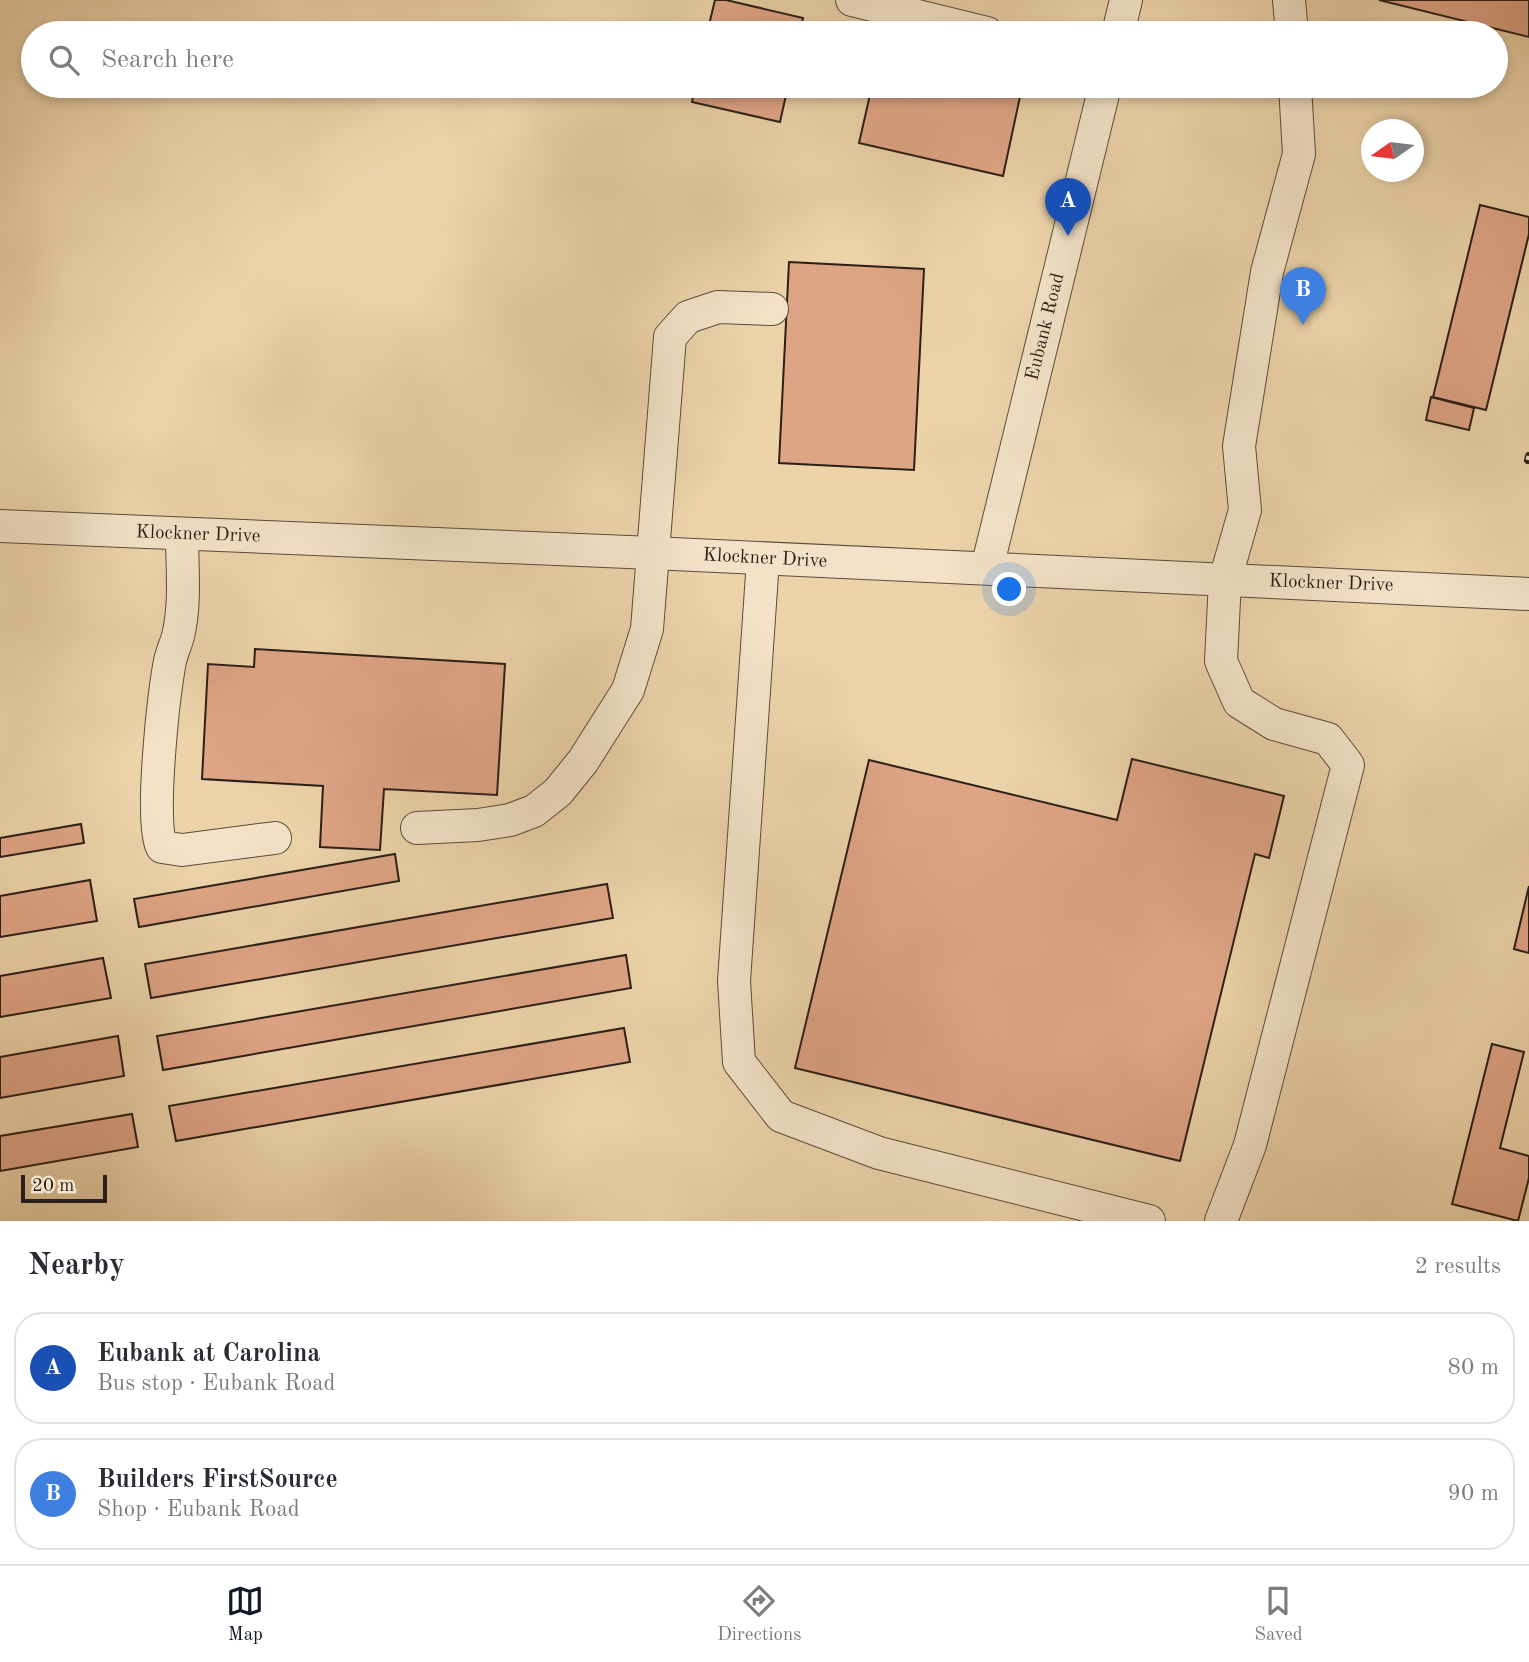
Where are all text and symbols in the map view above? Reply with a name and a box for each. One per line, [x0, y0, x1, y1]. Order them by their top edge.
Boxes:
search box [21, 21, 1508, 98]
icon: search [45, 41, 83, 79]
text: Search here [101, 47, 234, 73]
north arrow [1361, 119, 1424, 182]
pin: A [1045, 178, 1091, 236]
pin: B [1280, 267, 1326, 325]
street label: Eubank Road [1023, 271, 1069, 383]
street label: Klockner Drive [135, 523, 261, 547]
street label: Klockner Drive [702, 546, 828, 572]
your location [992, 572, 1026, 606]
street label: Klockner Drive [1268, 572, 1394, 596]
scale bar [21, 1172, 107, 1204]
text: 20 m [32, 1177, 74, 1196]
text: Nearby [28, 1251, 125, 1281]
text: 2 results [1415, 1255, 1501, 1278]
text: Eubank at Carolina [97, 1341, 321, 1367]
text: A [44, 1356, 62, 1379]
text: 80 m [1448, 1356, 1499, 1379]
text: Bus stop · Eubank Road [97, 1372, 336, 1395]
text: Builders FirstSource [97, 1467, 338, 1493]
text: B [45, 1482, 61, 1505]
text: 90 m [1448, 1482, 1499, 1505]
text: Shop · Eubank Road [97, 1498, 300, 1521]
tab: Map [226, 1582, 264, 1647]
tab: Directions [717, 1582, 802, 1647]
tab: Saved [1254, 1582, 1303, 1647]

